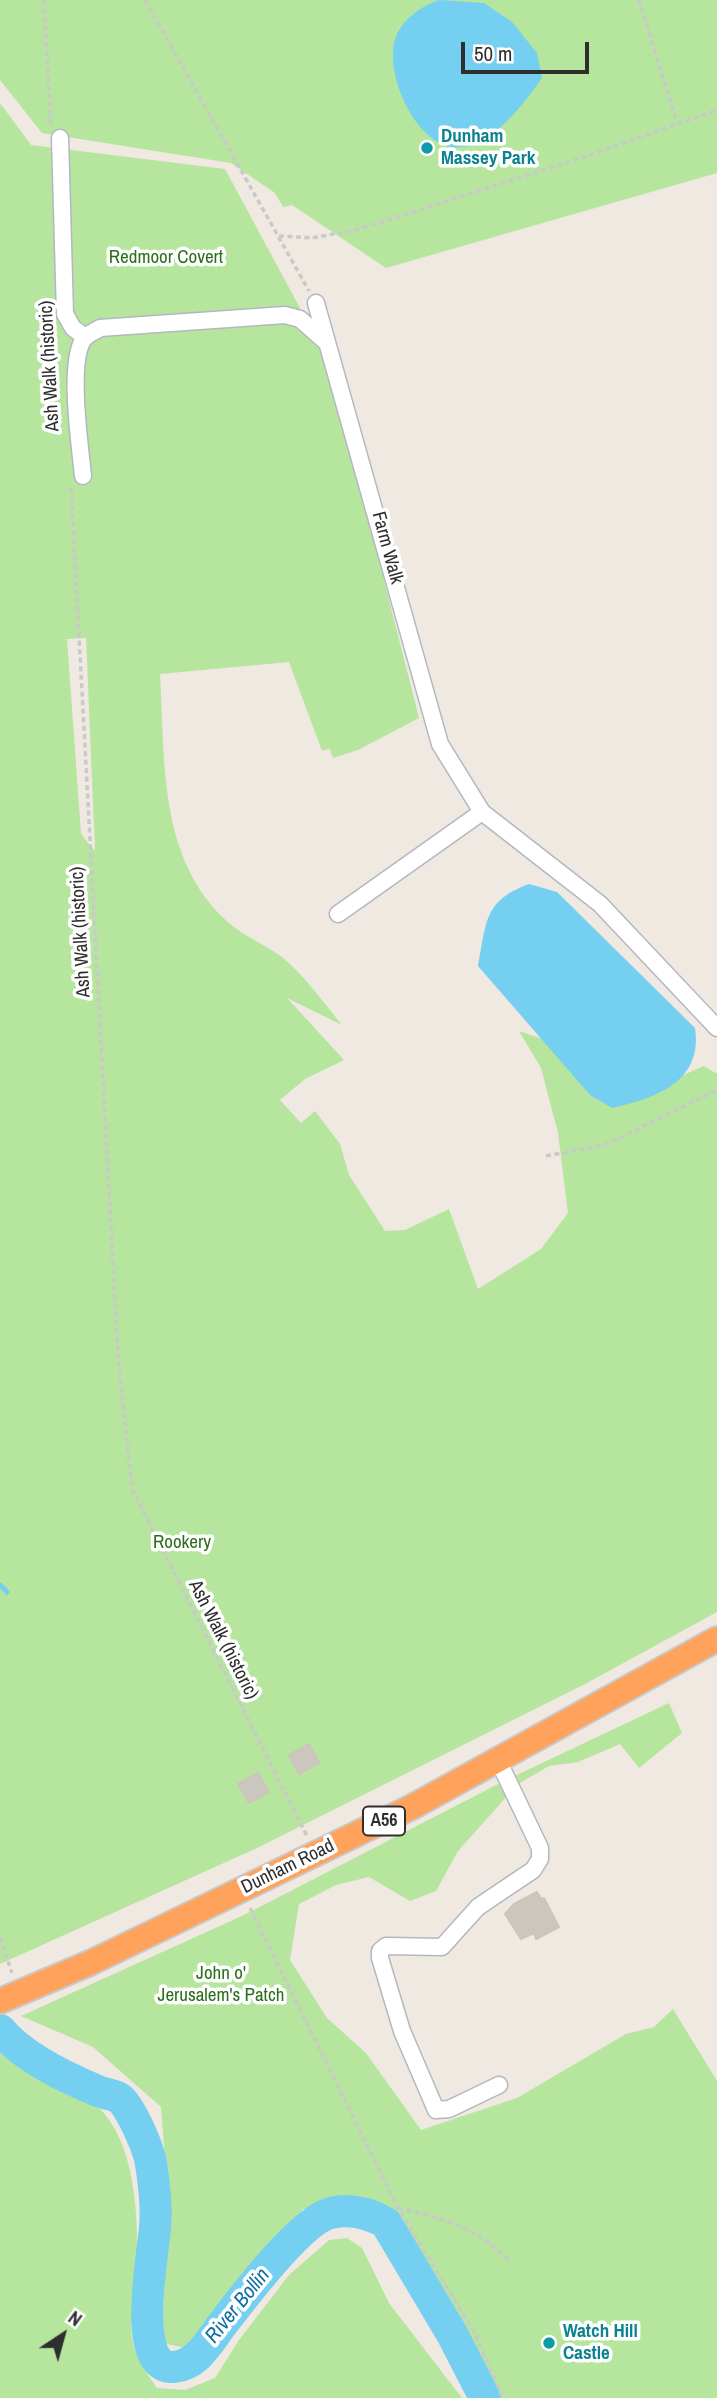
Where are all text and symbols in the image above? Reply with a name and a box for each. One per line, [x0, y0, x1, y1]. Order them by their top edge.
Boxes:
scale bar [465, 28, 593, 72]
text: 50 m [474, 39, 512, 68]
place label: Dunham Massey Park [441, 126, 535, 170]
marker: Dunham Massey Park [419, 140, 435, 156]
park label: Redmoor Covert [109, 247, 223, 269]
street label: Ash Walk (historic) [35, 300, 65, 432]
street label: Farm Walk [366, 509, 408, 587]
street label: Ash Walk (historic) [66, 866, 96, 998]
park label: Rookery [153, 1532, 211, 1554]
street label: Ash Walk (historic) [183, 1576, 263, 1704]
road number: A56 [363, 1807, 405, 1836]
street label: Dunham Road [238, 1835, 338, 1899]
park label: John o' Jerusalem's Patch [158, 1963, 284, 2007]
water label: River Bollin [200, 2263, 276, 2349]
north arrow [28, 2300, 98, 2370]
text: N [63, 2304, 88, 2332]
place label: Watch Hill Castle [563, 2321, 638, 2365]
marker: Watch Hill Castle [541, 2335, 557, 2351]

